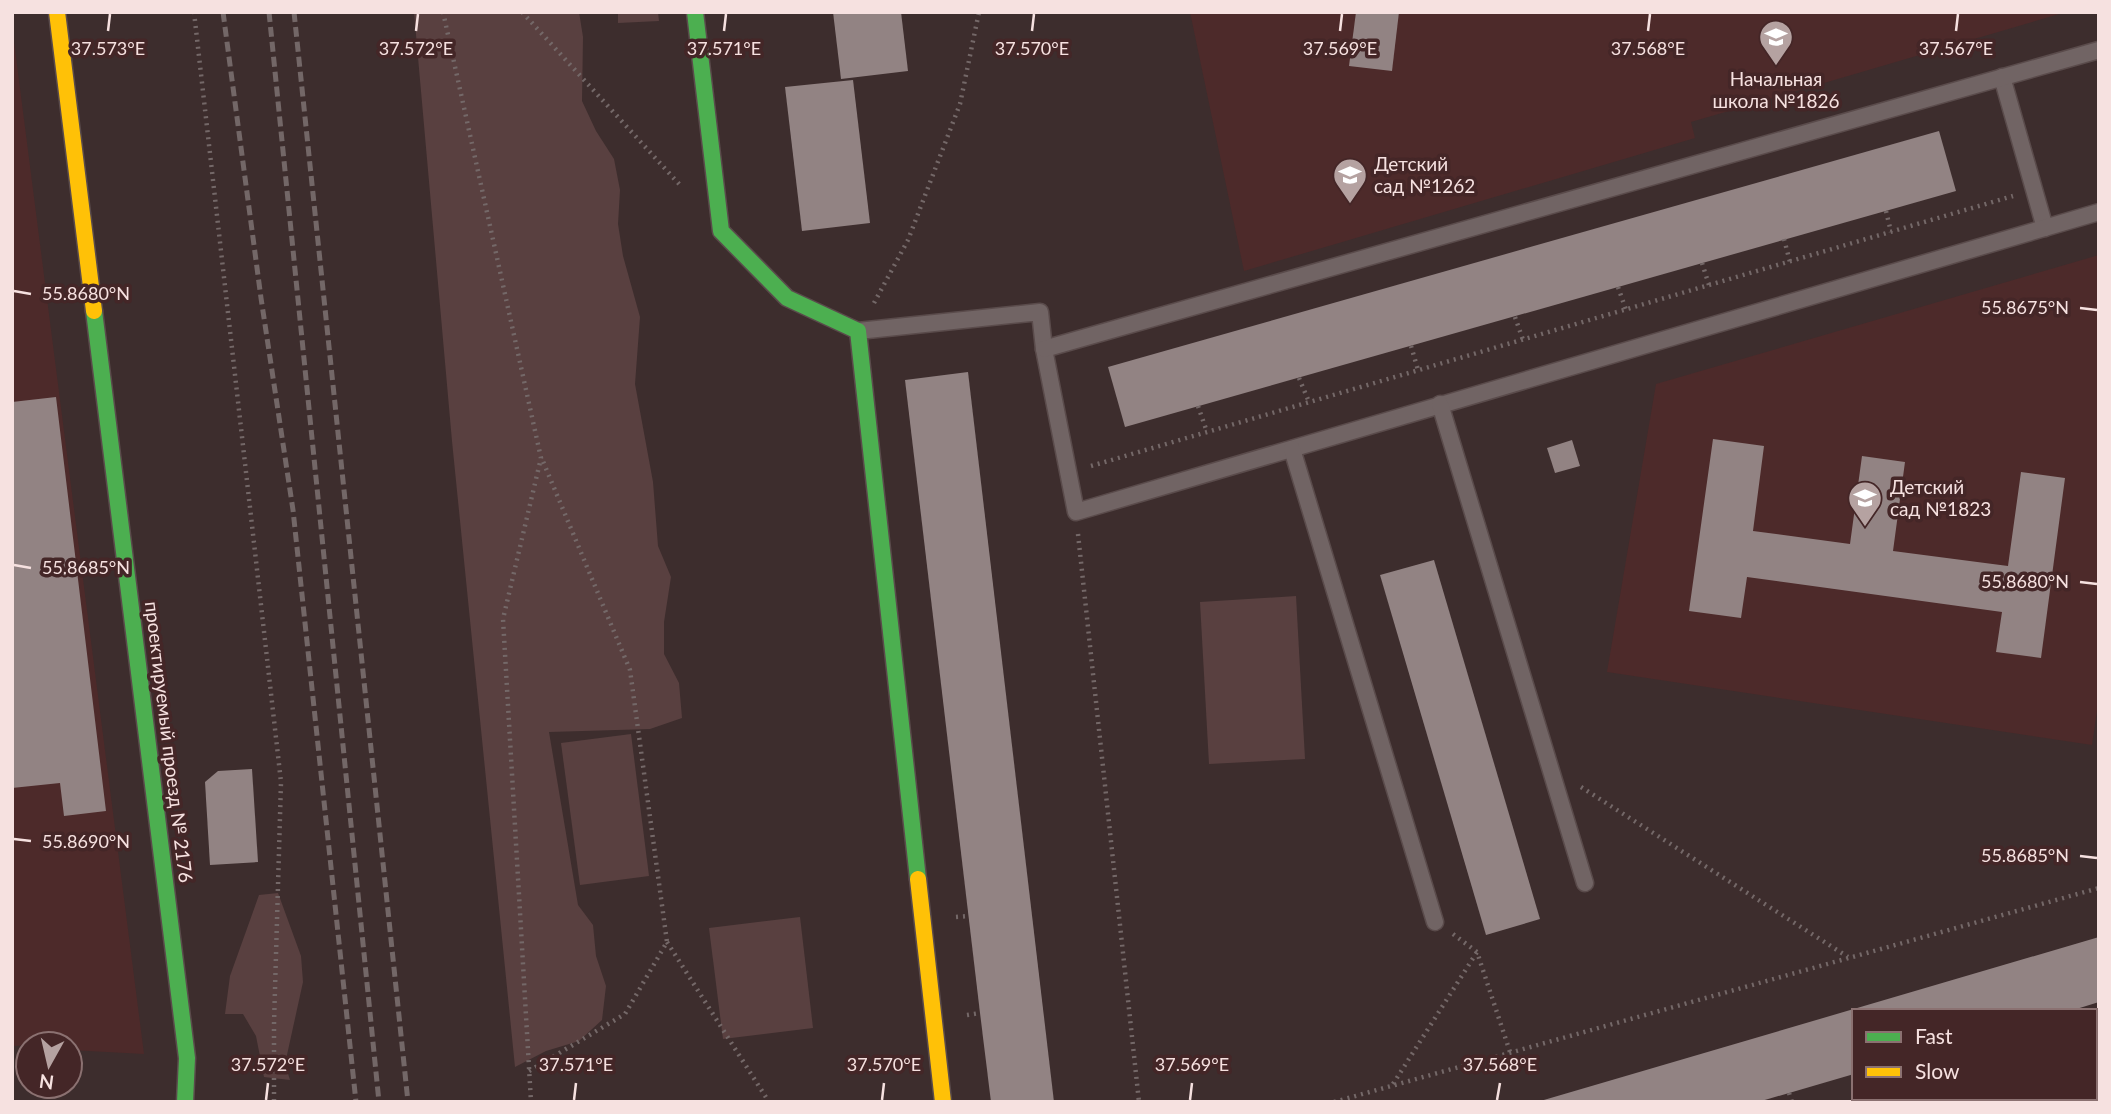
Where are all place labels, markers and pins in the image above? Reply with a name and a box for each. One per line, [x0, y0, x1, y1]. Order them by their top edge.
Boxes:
school or university icon: Начальная школа №1826 [1757, 18, 1795, 67]
place label: Начальная школа №1826 [1712, 67, 1840, 112]
place label: Детский сад №1262 [1374, 152, 1475, 197]
school or university icon: Детский сад №1262 [1331, 156, 1369, 205]
place label: Детский сад №1823 [1890, 475, 1991, 520]
school or university icon: Детский сад №1823 [1846, 479, 1884, 528]

